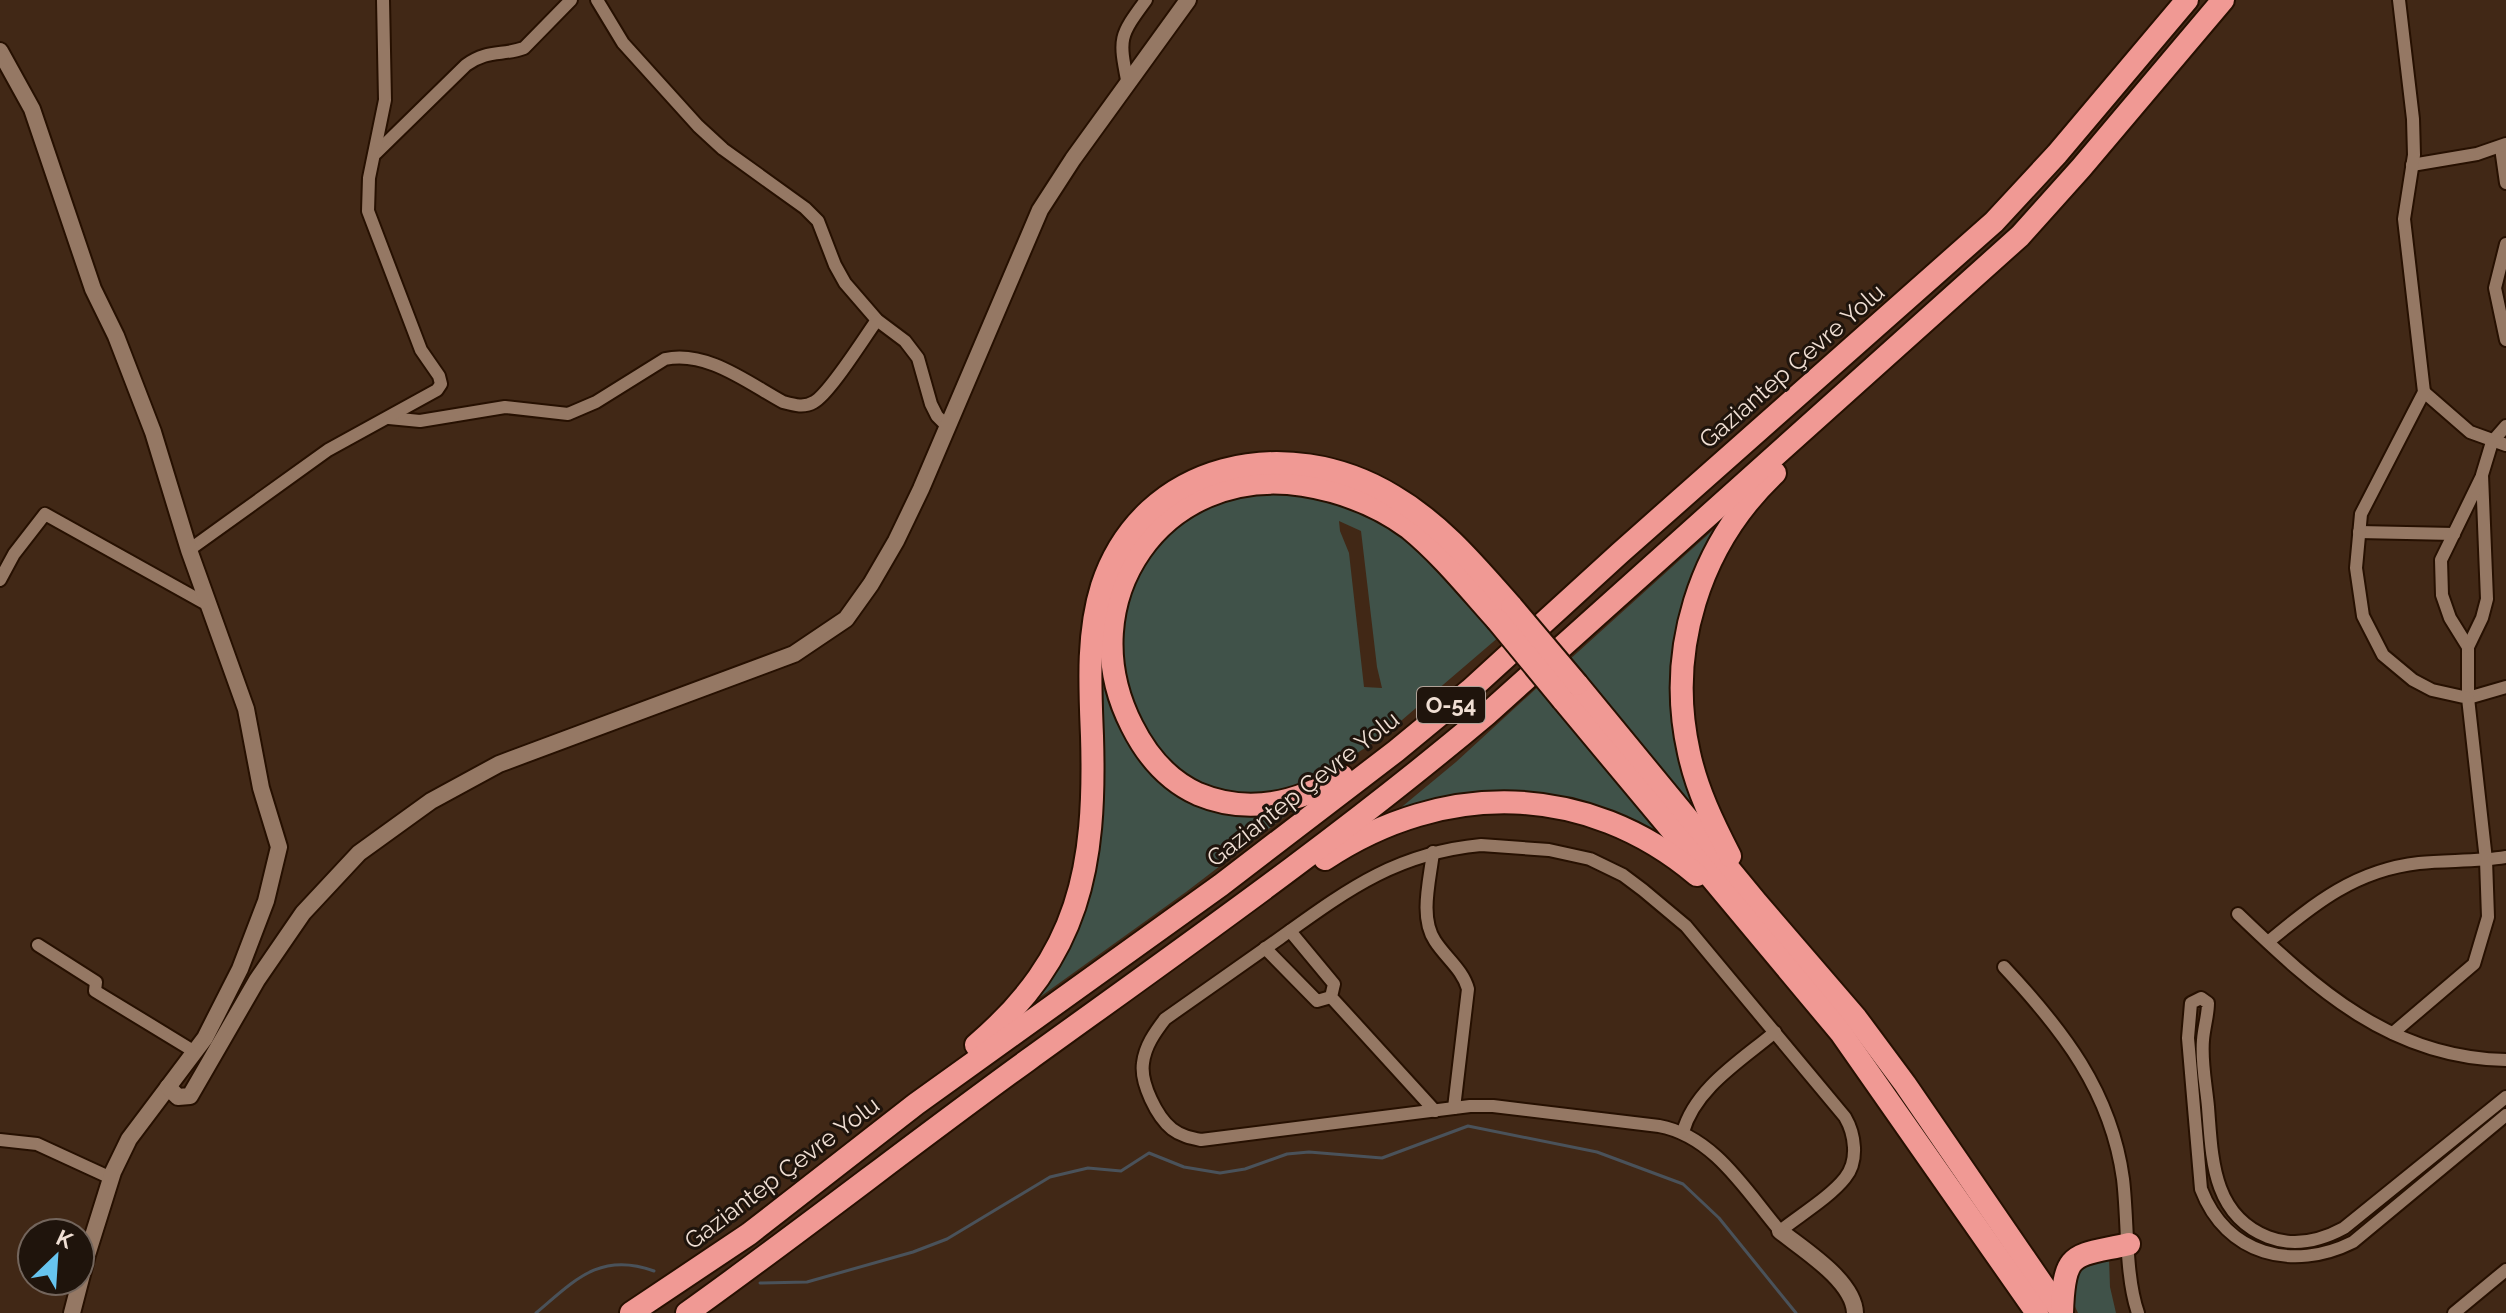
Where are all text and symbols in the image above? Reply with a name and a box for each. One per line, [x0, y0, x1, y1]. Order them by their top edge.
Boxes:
street label: Gaziantep Çevre Yolu [1693, 277, 1890, 454]
road number: O-54 [1417, 687, 1485, 723]
street label: Gaziantep Çevre Yolu [1201, 705, 1405, 873]
street label: Gaziantep Çevre Yolu [679, 1090, 885, 1255]
north arrow [16, 1217, 96, 1297]
text: K [52, 1224, 77, 1254]

